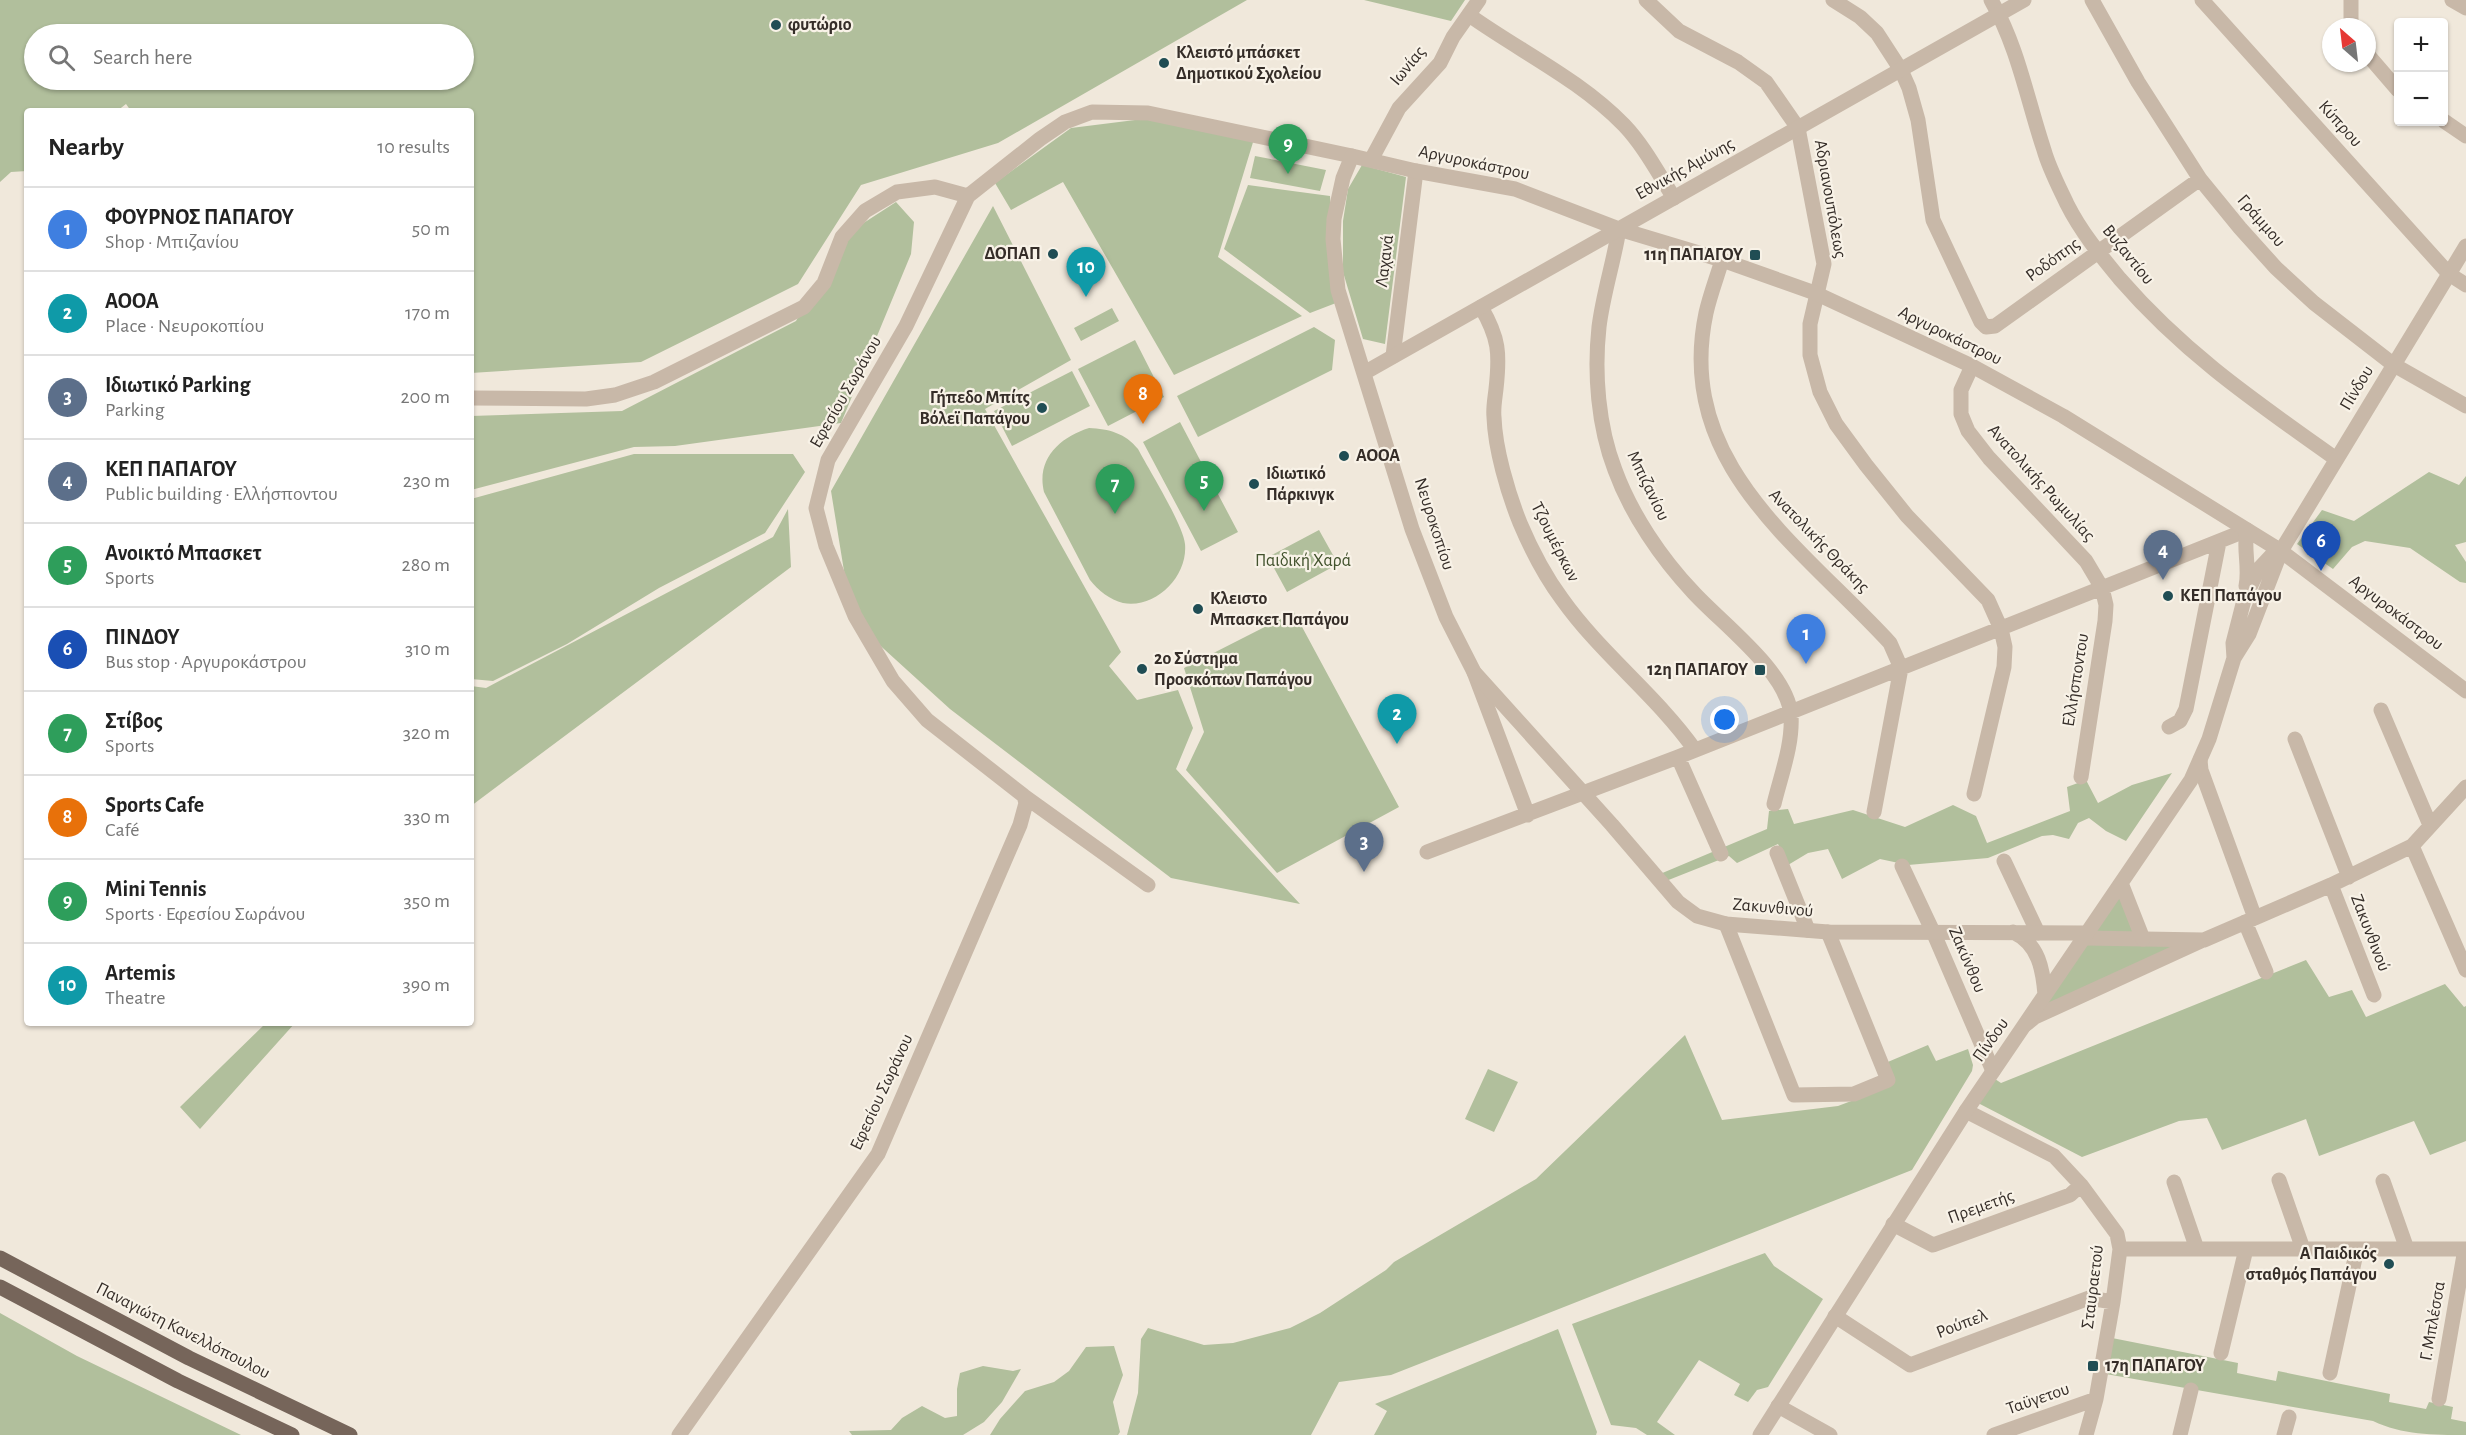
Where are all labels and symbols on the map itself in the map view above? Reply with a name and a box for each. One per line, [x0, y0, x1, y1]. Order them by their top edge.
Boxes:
place label: φυτώριο [788, 16, 852, 34]
marker: φυτώριο [769, 18, 783, 32]
north arrow [2322, 18, 2376, 72]
street label: Ιωνίας [1386, 42, 1429, 89]
place label: Κλειστό μπάσκετ Δημοτικού Σχολείου [1176, 43, 1321, 83]
marker: Κλειστό μπάσκετ Δημοτικού Σχολείου [1157, 56, 1171, 70]
street label: Κύπρου [2315, 97, 2365, 151]
pin: 9 [1268, 124, 1308, 174]
street label: Εθνικής Αμύνης [1633, 135, 1737, 203]
street label: Αδριανουπόλεως [1811, 138, 1849, 260]
street label: Αργυροκάστρου [1417, 142, 1531, 184]
street label: Γράμμου [2234, 191, 2288, 251]
street label: Βυζαντίου [2099, 221, 2158, 288]
street label: Λαχανά [1373, 234, 1397, 288]
street label: Ροδόπης [2023, 235, 2083, 285]
place label: ΔΟΠΑΠ [985, 245, 1041, 263]
place label: 11η ΠΑΠΑΓΟΥ [1644, 246, 1744, 264]
marker: ΔΟΠΑΠ [1046, 247, 1060, 261]
pin: 10 [1066, 248, 1106, 297]
marker: 11η ΠΑΠΑΓΟΥ [1748, 248, 1762, 262]
street label: Αργυροκάστρου [1895, 303, 2005, 369]
street label: Εφεσίου Σωράνου [806, 333, 885, 451]
street label: Πίνδου [2336, 362, 2377, 414]
pin: 8 [1124, 374, 1162, 424]
place label: Γήπεδο Μπίτς Βόλεϊ Παπάγου [919, 388, 1030, 428]
marker: Γήπεδο Μπίτς Βόλεϊ Παπάγου [1035, 401, 1049, 415]
street label: Ανατολικής Ρωμυλίας [1984, 420, 2099, 545]
place label: ΑΟΟΑ [1356, 447, 1400, 465]
street label: Μπιζανίου [1623, 448, 1673, 524]
marker: ΑΟΟΑ [1337, 449, 1351, 463]
pin: 5 [1184, 462, 1224, 511]
pin: 7 [1096, 464, 1134, 514]
place label: Ιδιωτικό Πάρκινγκ [1266, 464, 1334, 504]
street label: Νευροκοπίου [1411, 475, 1458, 572]
marker: Ιδιωτικό Πάρκινγκ [1247, 477, 1261, 491]
street label: Ανατολικής Θράκης [1765, 486, 1873, 596]
street label: Τζουμέρκων [1527, 499, 1583, 585]
pin: 6 [2302, 522, 2340, 571]
pin: 4 [2144, 530, 2182, 580]
park label: Παιδική Χαρά [1255, 552, 1351, 570]
street label: Αργυροκάστρου [2346, 572, 2446, 654]
place label: ΚΕΠ Παπάγου [2180, 586, 2282, 605]
marker: ΚΕΠ Παπάγου [2161, 589, 2175, 603]
place label: Κλειστο Μπασκετ Παπάγου [1210, 590, 1349, 629]
marker: Κλειστο Μπασκετ Παπάγου [1191, 602, 1205, 616]
pin: 1 [1786, 614, 1826, 664]
street label: Ελλήσποντου [2060, 632, 2092, 728]
place label: 2ο Σύστημα Προσκόπων Παπάγου [1154, 649, 1312, 689]
place label: 12η ΠΑΠΑΓΟΥ [1647, 661, 1749, 679]
marker: 2ο Σύστημα Προσκόπων Παπάγου [1135, 662, 1149, 676]
marker: 12η ΠΑΠΑΓΟΥ [1753, 663, 1767, 677]
pin: 2 [1378, 694, 1416, 744]
your location [1710, 705, 1739, 734]
pin: 3 [1344, 822, 1384, 872]
street label: Ζακυνθινού [2347, 892, 2393, 974]
street label: Ζακυνθινού [1732, 896, 1814, 920]
street label: Ζακύνθου [1945, 925, 1989, 995]
street label: Πίνδου [1969, 1014, 2012, 1065]
street label: Εφεσίου Σωράνου [846, 1031, 917, 1153]
street label: Πρεμετής [1946, 1187, 2016, 1227]
street label: Σταυραετού [2079, 1244, 2107, 1330]
place label: Α Παιδικός σταθμός Παπάγου [2246, 1244, 2377, 1284]
marker: Α Παιδικός σταθμός Παπάγου [2382, 1257, 2396, 1271]
street label: Παναγιώτη Κανελλόπουλου [93, 1279, 273, 1383]
street label: Γ. Μπλέσσα [2417, 1280, 2449, 1362]
street label: Ρούπελ [1934, 1306, 1990, 1342]
place label: 17η ΠΑΠΑΓΟΥ [2105, 1357, 2206, 1375]
marker: 17η ΠΑΠΑΓΟΥ [2086, 1359, 2100, 1373]
street label: Ταϋγετου [2004, 1380, 2072, 1418]

